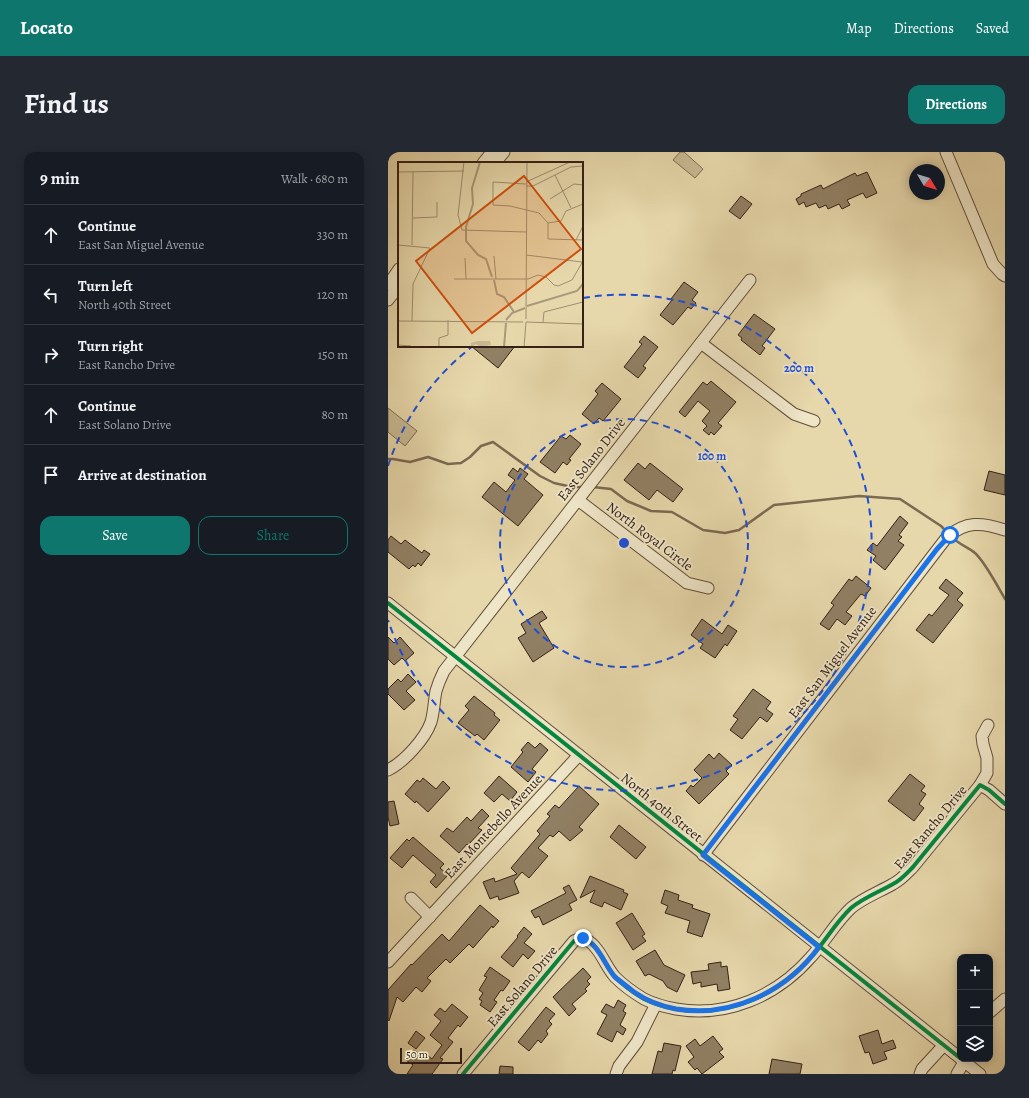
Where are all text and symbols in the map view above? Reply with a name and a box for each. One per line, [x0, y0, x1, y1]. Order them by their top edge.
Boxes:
text: Locato [20, 15, 73, 41]
text: Map [846, 19, 872, 38]
text: Directions [894, 19, 954, 38]
text: Saved [976, 19, 1009, 38]
text: Find us [24, 85, 109, 123]
button: Directions [908, 85, 1005, 124]
inset map [398, 162, 583, 347]
north arrow [909, 164, 945, 200]
text: 9 min [40, 167, 80, 190]
text: Walk · 680 m [281, 170, 348, 187]
text: Continue [78, 216, 136, 236]
icon: ahead [40, 224, 62, 246]
text: 330 m [317, 226, 348, 243]
text: East San Miguel Avenue [78, 236, 204, 253]
text: Turn left [78, 276, 133, 296]
icon: left [40, 284, 62, 306]
text: 120 m [317, 286, 348, 303]
text: North 40th Street [78, 296, 171, 313]
text: Turn right [78, 336, 143, 356]
icon: right [40, 344, 62, 366]
text: 150 m [318, 346, 348, 363]
text: East Rancho Drive [78, 356, 175, 373]
text: 200 m [784, 360, 814, 376]
text: Continue [78, 396, 136, 416]
icon: ahead [40, 404, 62, 426]
text: 80 m [321, 406, 348, 423]
street label: East Solano Drive [553, 414, 630, 505]
text: East Solano Drive [78, 416, 171, 433]
text: 100 m [698, 448, 726, 464]
icon: arrive [40, 464, 62, 486]
text: Arrive at destination [78, 465, 207, 485]
street label: North Royal Circle [602, 498, 697, 575]
button: Save [40, 516, 190, 555]
button: Share [198, 516, 348, 555]
route start [941, 526, 959, 544]
centre of rings [617, 536, 631, 550]
street label: East San Miguel Avenue [784, 602, 881, 722]
street label: North 40th Street [617, 769, 707, 847]
street label: East Montebello Avenue [440, 770, 547, 883]
street label: East Rancho Drive [889, 781, 971, 873]
route end [574, 929, 592, 947]
street label: East Solano Drive [483, 942, 562, 1031]
map controls [957, 954, 993, 1062]
button: + [957, 954, 993, 990]
button: − [957, 990, 993, 1026]
button: layers [957, 1026, 993, 1062]
scale bar [400, 1046, 462, 1065]
text: 50 m [406, 1047, 428, 1062]

